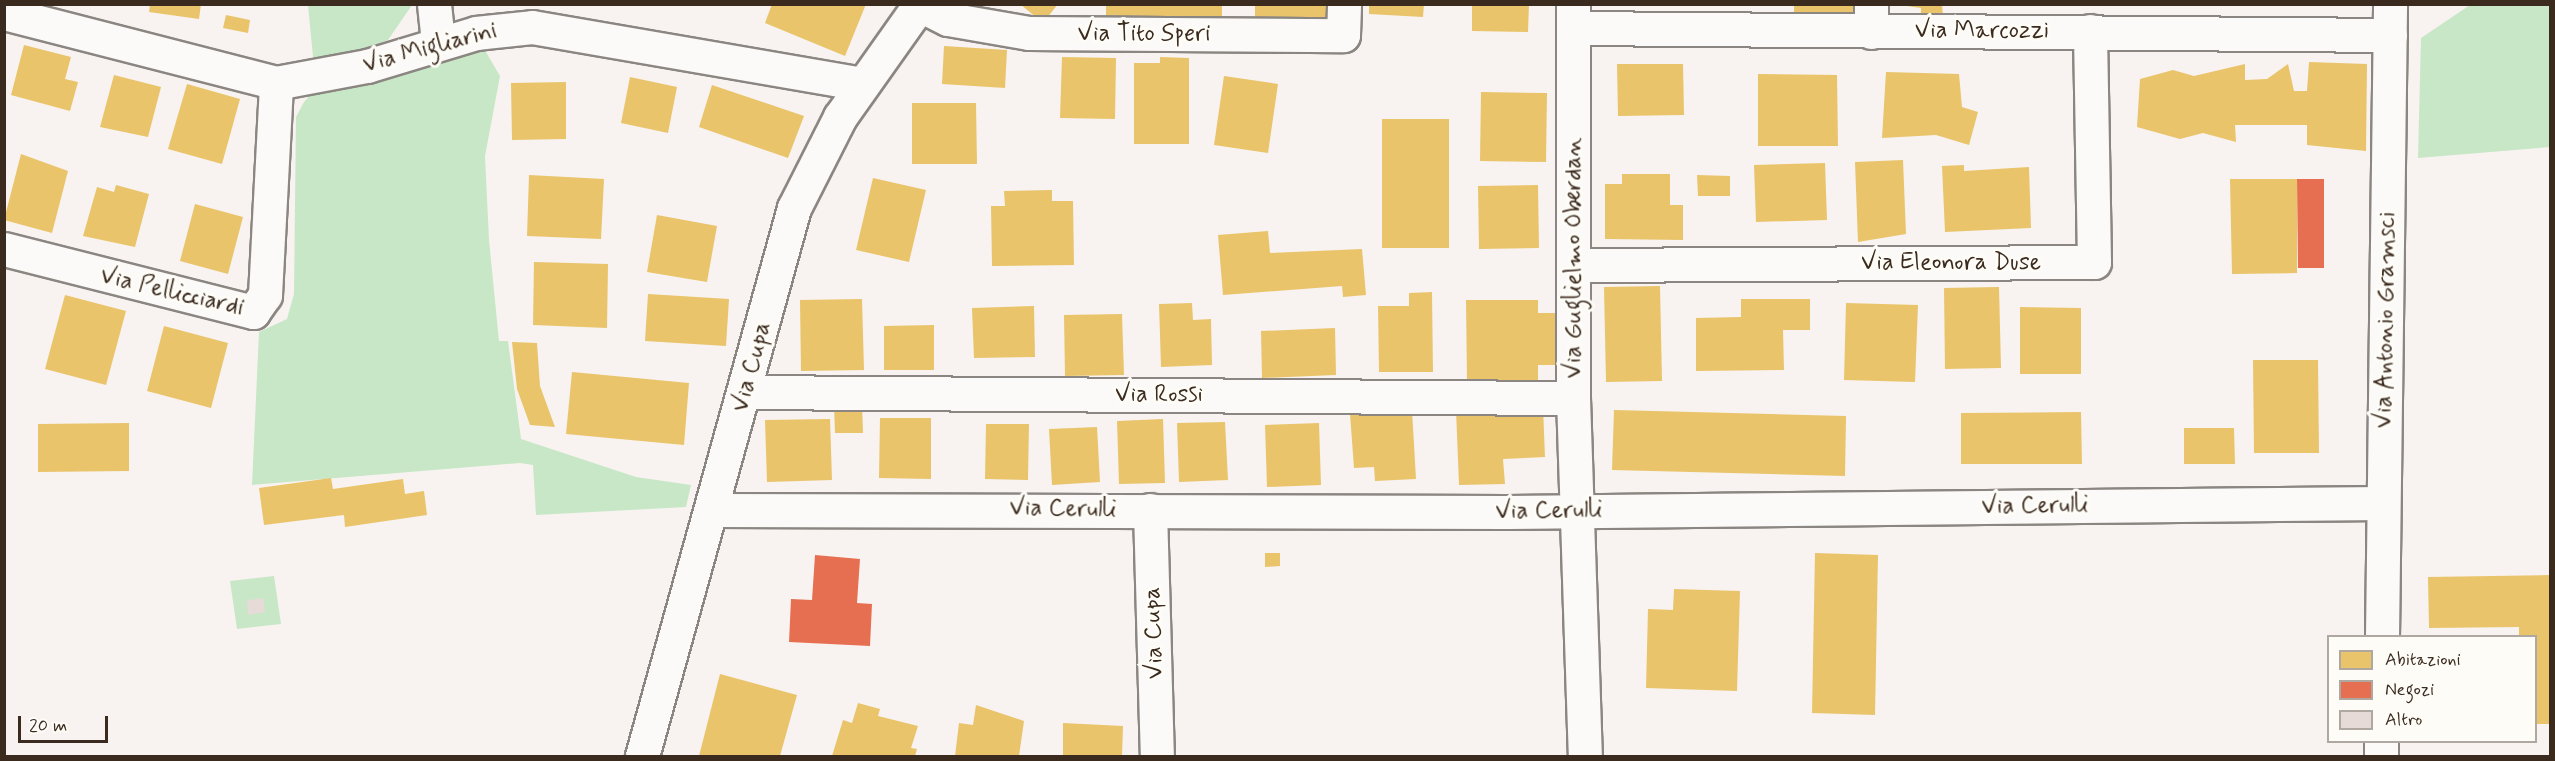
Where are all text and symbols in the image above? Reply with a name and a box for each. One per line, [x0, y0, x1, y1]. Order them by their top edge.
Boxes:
street label: Via Migliarini [360, 16, 500, 80]
street label: Via Marcozzi [1916, 17, 2048, 45]
street label: Via Tito Speri [1078, 20, 1210, 48]
street label: Via Guglielmo Oberdan [1560, 138, 1588, 378]
street label: Via Antonio Gramsci [2370, 211, 2402, 429]
street label: Via Eleonora Duse [1860, 249, 2042, 277]
street label: Via Pellicciardi [98, 262, 246, 322]
street label: Via Cupa [727, 321, 777, 413]
street label: Via Rossi [1114, 381, 1204, 409]
street label: Via Cerulli [1982, 491, 2088, 521]
street label: Via Cerulli [1010, 494, 1116, 524]
street label: Via Cerulli [1496, 496, 1602, 526]
street label: Via Cupa [1138, 588, 1170, 678]
legend [2327, 635, 2537, 743]
text: Abitazioni [2385, 648, 2461, 672]
text: Negozi [2385, 678, 2434, 702]
scale bar [21, 704, 111, 742]
text: Altro [2385, 708, 2422, 732]
text: 20 m [29, 714, 67, 738]

